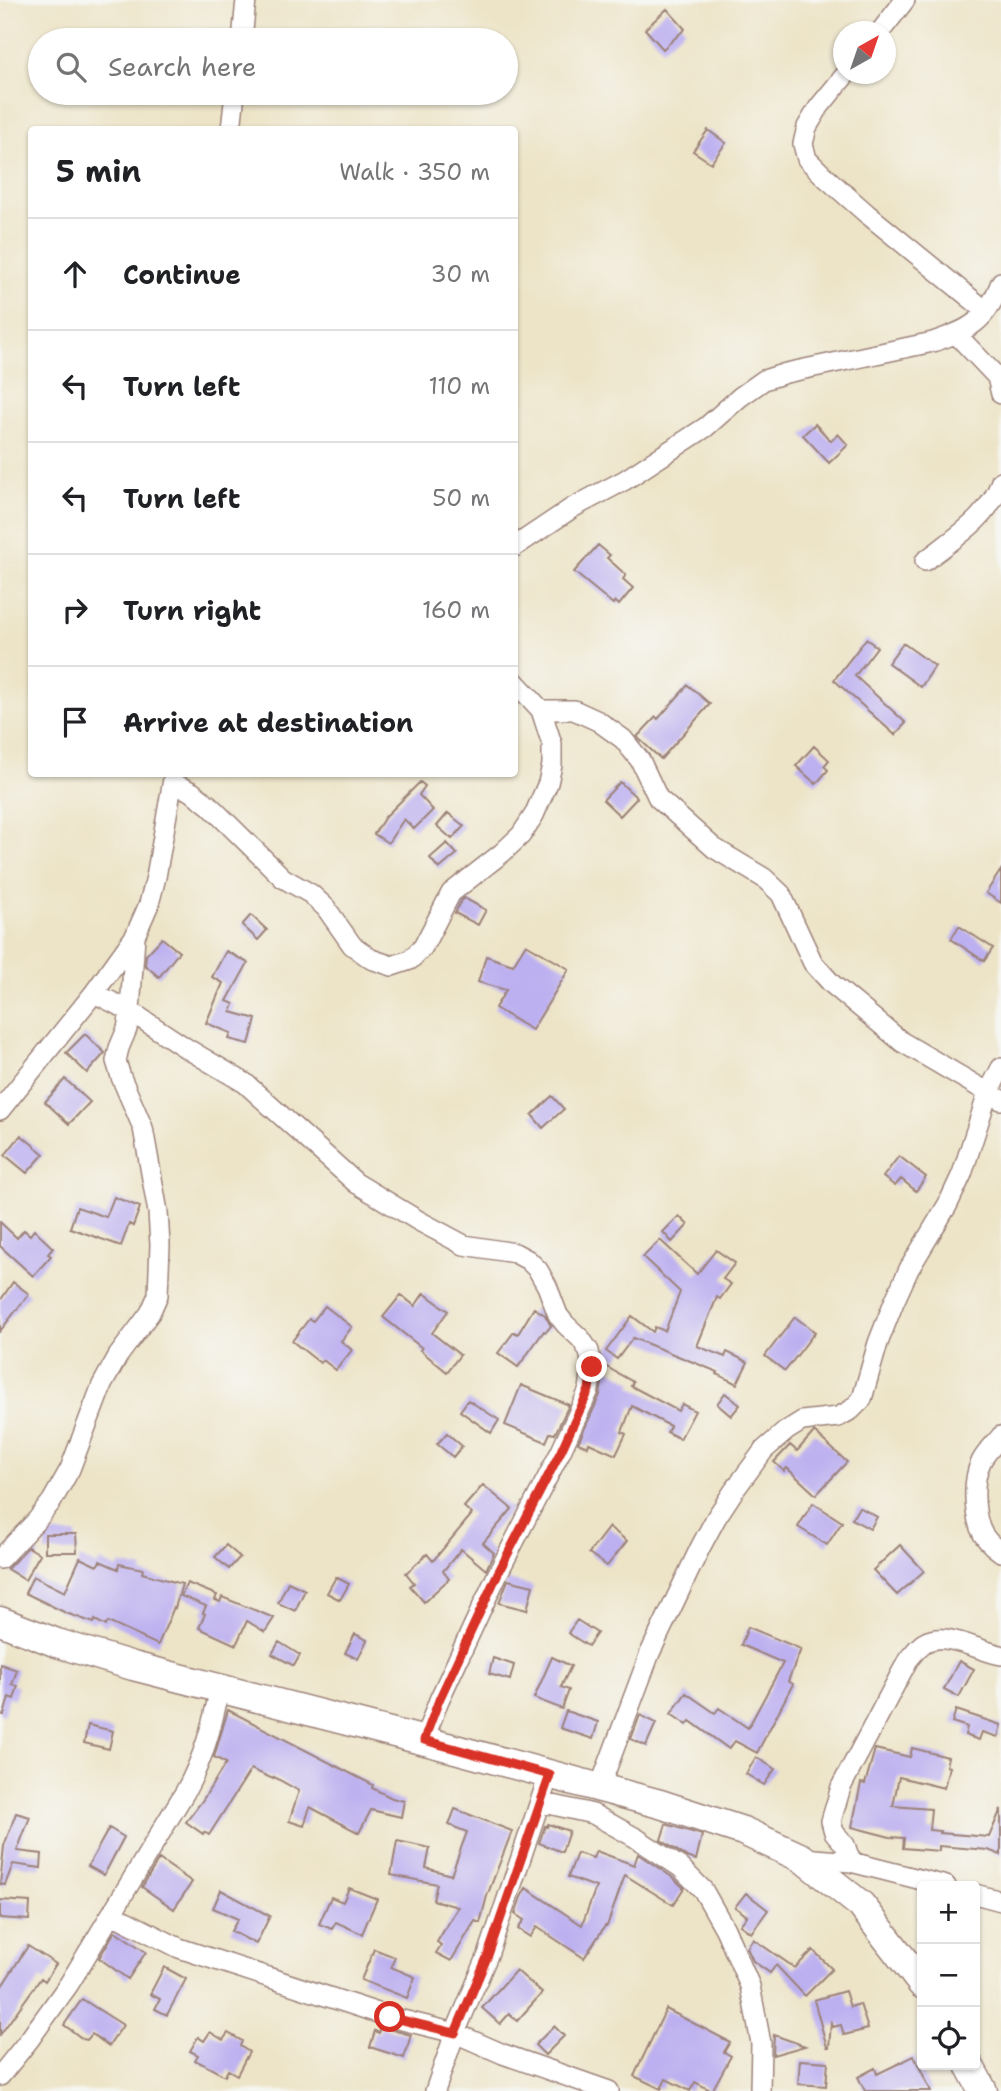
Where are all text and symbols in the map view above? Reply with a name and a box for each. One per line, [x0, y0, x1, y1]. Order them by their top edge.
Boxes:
north arrow [833, 21, 896, 84]
search box [28, 28, 518, 105]
icon: search [52, 48, 90, 86]
text: Search here [108, 49, 257, 84]
text: 5 min [56, 151, 141, 192]
text: Walk · 350 m [339, 157, 490, 187]
icon: ahead [56, 255, 94, 293]
text: Continue [123, 257, 241, 292]
text: 30 m [431, 259, 490, 289]
icon: left [56, 367, 94, 405]
text: Turn left [123, 369, 240, 404]
text: 110 m [428, 371, 490, 401]
icon: left [56, 479, 94, 517]
text: Turn left [123, 481, 240, 516]
text: 50 m [432, 483, 490, 513]
icon: right [56, 591, 94, 629]
text: Turn right [123, 593, 261, 628]
text: 160 m [422, 595, 490, 625]
icon: arrive [56, 703, 94, 741]
text: Arrive at destination [123, 705, 413, 740]
route end [576, 1351, 607, 1382]
map controls [917, 1881, 980, 2070]
button: + [917, 1881, 980, 1944]
button: − [917, 1944, 980, 2007]
route start [374, 2001, 405, 2032]
button: locate [917, 2007, 980, 2070]

